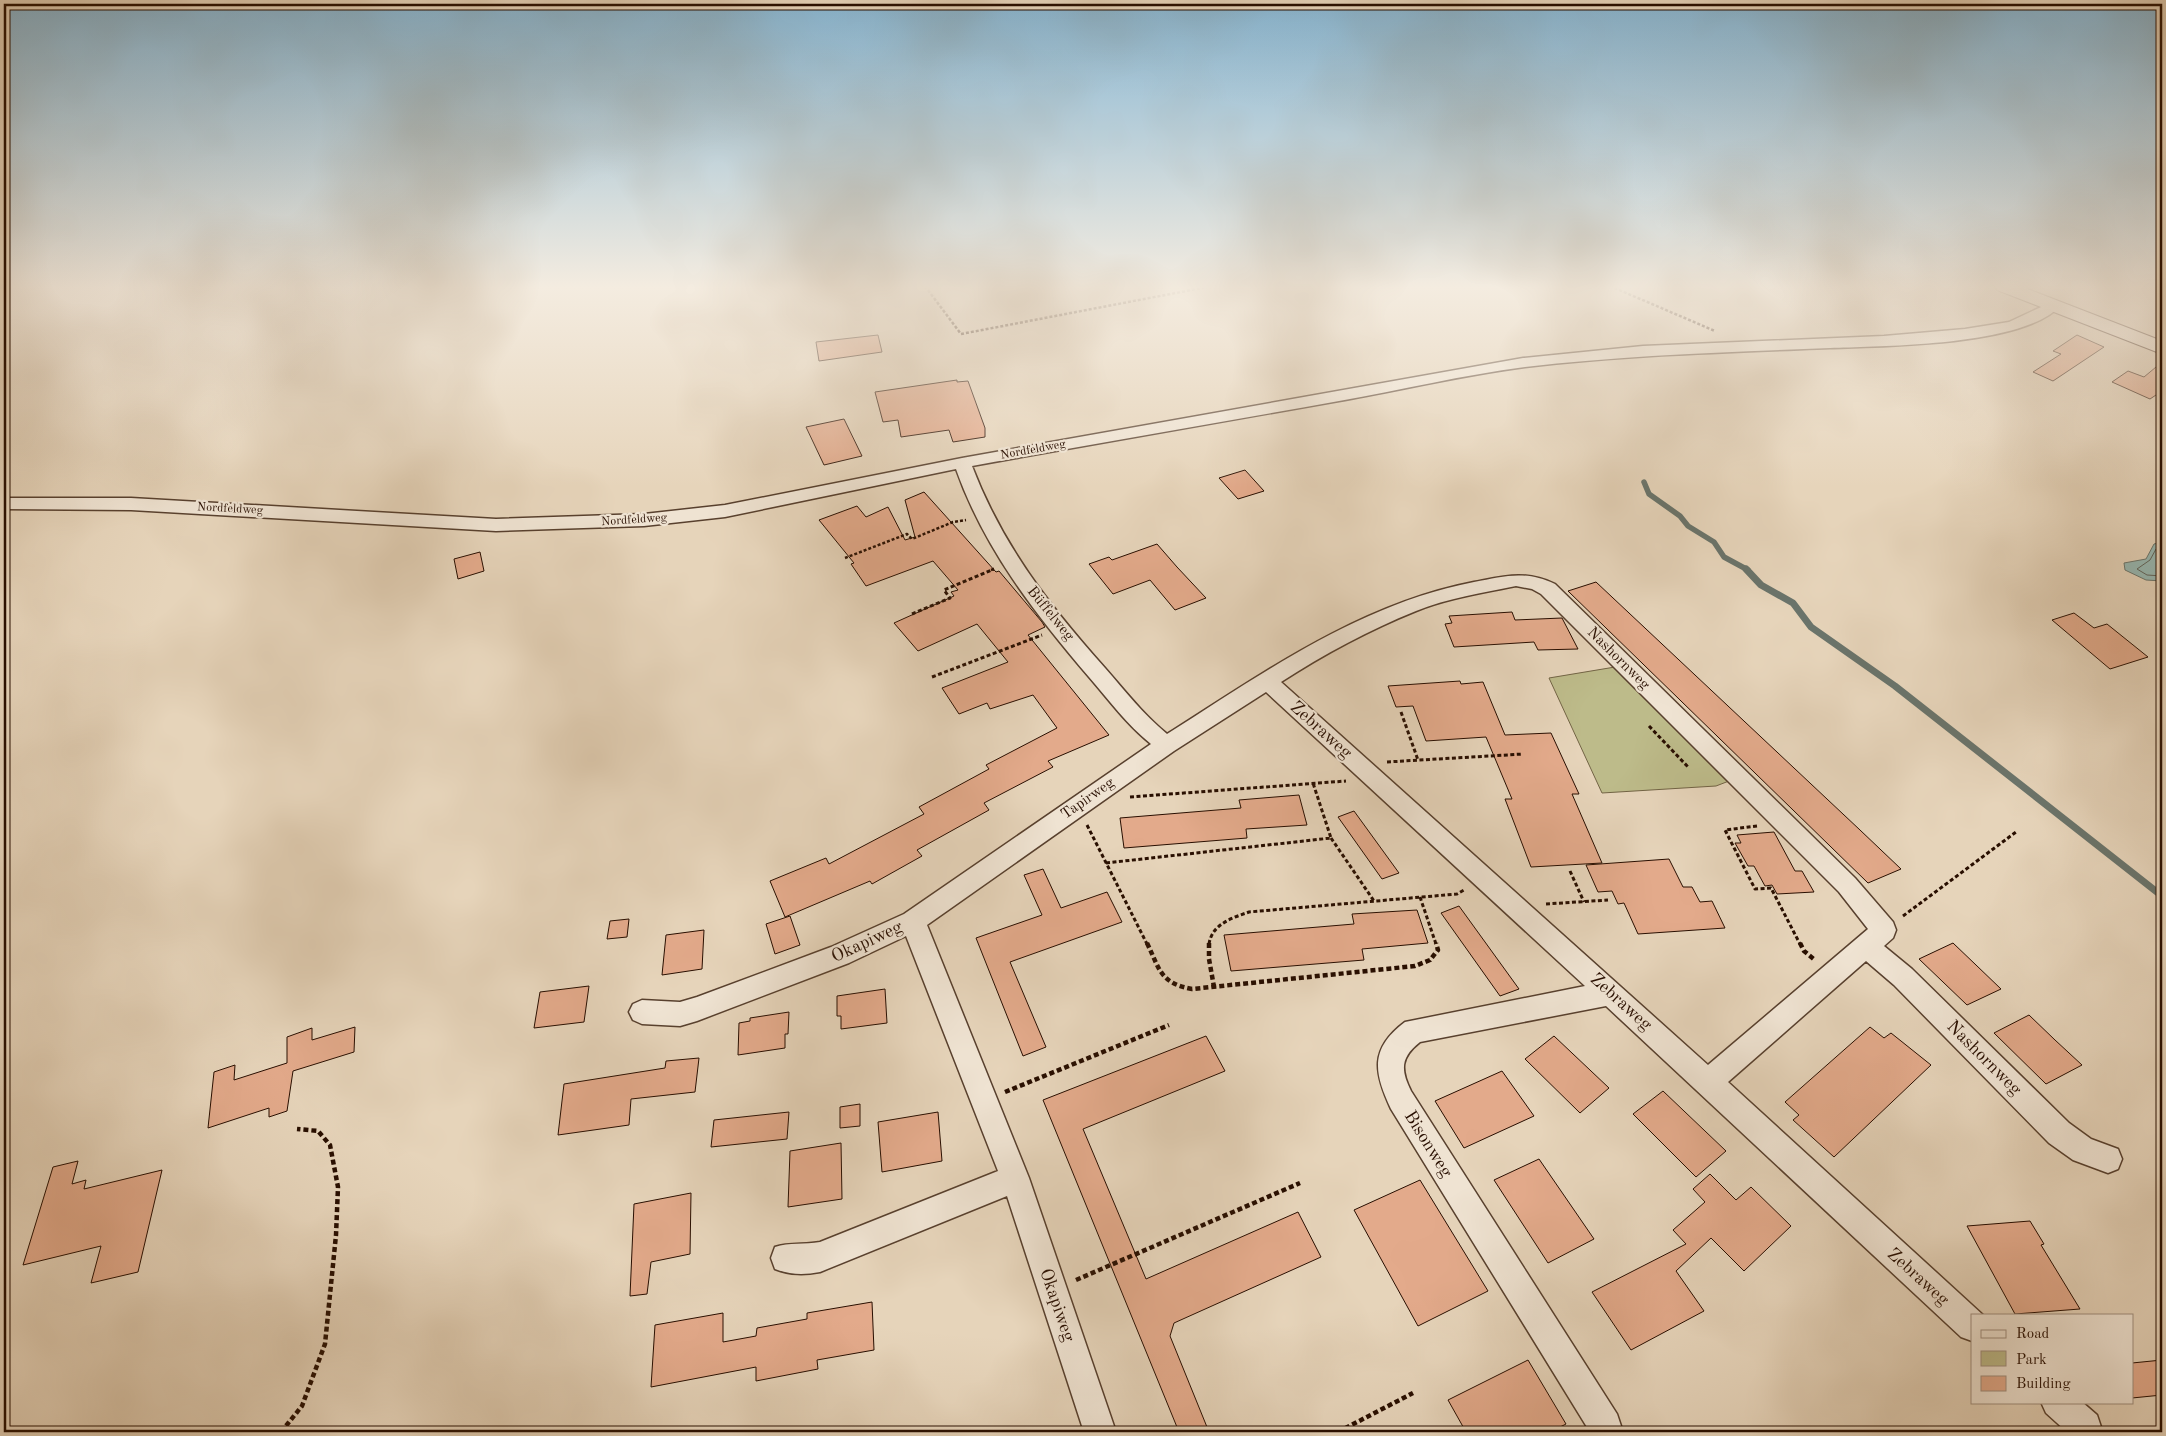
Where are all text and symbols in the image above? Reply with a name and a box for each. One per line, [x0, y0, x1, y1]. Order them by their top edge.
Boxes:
street label: Nordfeldweg [999, 438, 1067, 462]
street label: Nordfeldweg [197, 501, 264, 517]
street label: Nordfeldweg [601, 512, 668, 528]
street label: Büffelweg [1024, 584, 1076, 644]
street label: Nashornweg [1584, 625, 1652, 693]
street label: Zebraweg [1287, 698, 1356, 762]
street label: Tapirweg [1059, 775, 1117, 823]
street label: Okapiweg [829, 918, 906, 966]
street label: Zebraweg [1587, 970, 1656, 1034]
street label: Nashornweg [1943, 1017, 2025, 1099]
street label: Bisonweg [1401, 1107, 1456, 1181]
street label: Zebraweg [1884, 1245, 1953, 1309]
street label: Okapiweg [1036, 1266, 1078, 1344]
legend [1971, 1314, 2134, 1404]
text: Road [2016, 1327, 2050, 1342]
text: Park [2016, 1353, 2047, 1368]
text: Building [2016, 1377, 2071, 1392]

